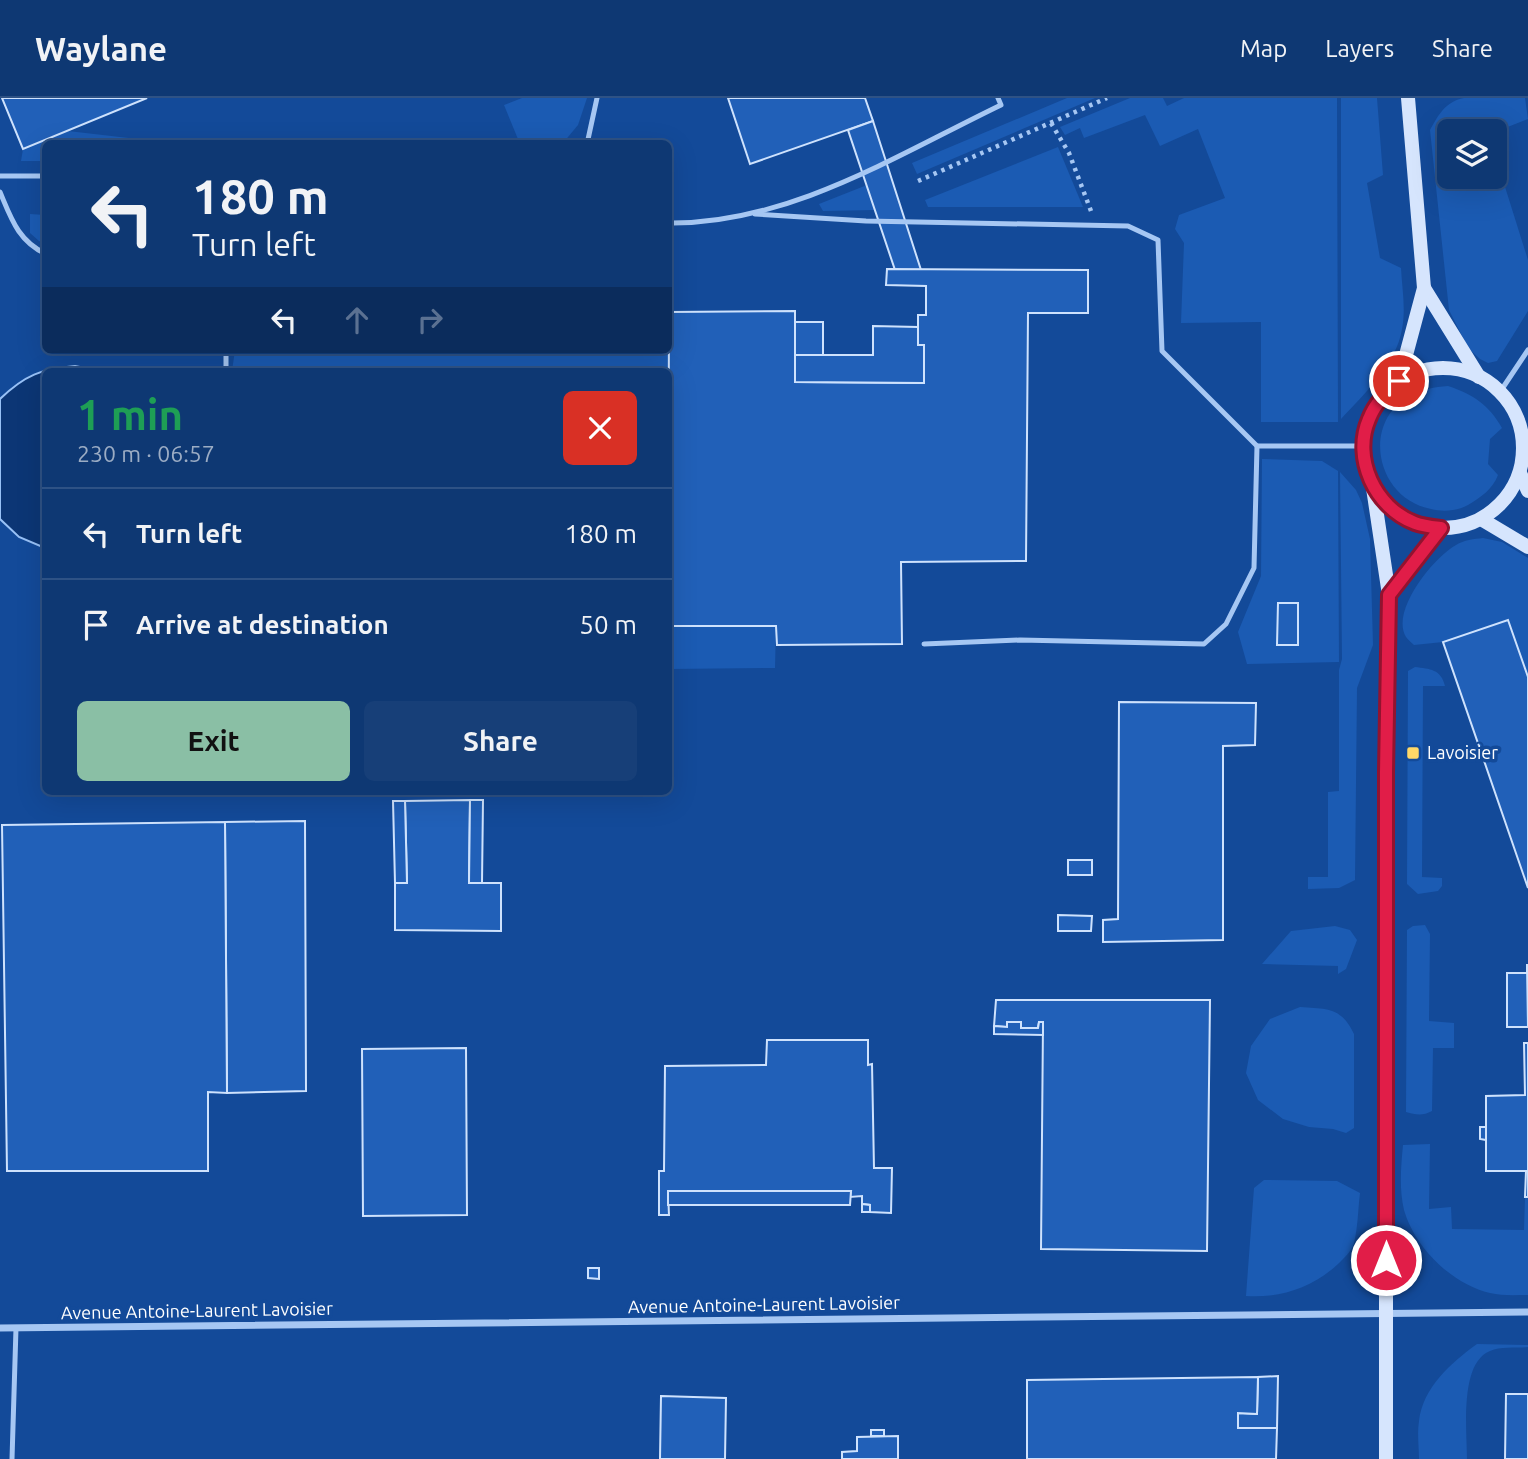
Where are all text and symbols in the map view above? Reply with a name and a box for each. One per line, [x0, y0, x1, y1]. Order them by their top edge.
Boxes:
text: Waylane [35, 30, 167, 67]
text: Map [1240, 35, 1287, 62]
text: Layers [1325, 35, 1394, 62]
text: Share [1432, 35, 1493, 62]
map controls [1437, 119, 1507, 189]
button: layers [1437, 119, 1507, 189]
icon: left [77, 168, 168, 259]
text: 180 m [192, 168, 329, 223]
text: Turn left [192, 226, 316, 262]
icon: left [265, 301, 303, 339]
icon: ahead [338, 301, 376, 339]
icon: right [411, 301, 449, 339]
pin [1369, 351, 1429, 411]
icon: arrive [1380, 362, 1418, 400]
text: 1 min [77, 391, 183, 438]
button: close [563, 391, 637, 465]
text: 230 m · 06:57 [77, 441, 215, 466]
icon: left [77, 515, 115, 553]
text: Turn left [136, 519, 242, 548]
text: 180 m [565, 519, 637, 548]
icon: arrive [77, 606, 115, 644]
text: Arrive at destination [136, 610, 389, 639]
text: 50 m [579, 610, 637, 639]
button: Exit [77, 701, 350, 781]
button: Share [364, 701, 637, 781]
place label: Lavoisier [1427, 742, 1498, 762]
marker: Lavoisier [1405, 745, 1421, 761]
position arrow [1349, 1223, 1423, 1297]
street label: Avenue Antoine-Laurent Lavoisier [628, 1292, 900, 1316]
street label: Avenue Antoine-Laurent Lavoisier [61, 1298, 333, 1322]

